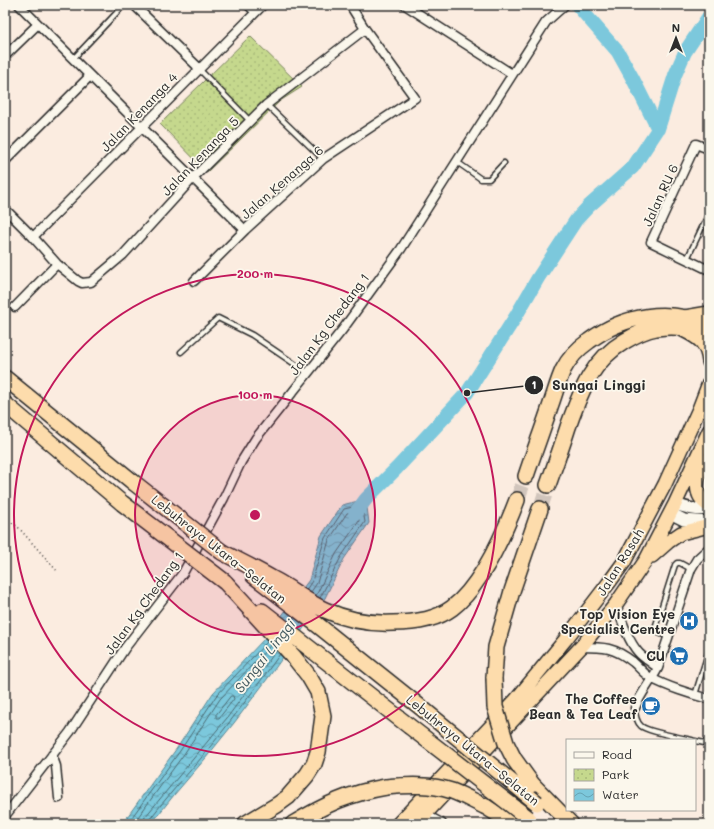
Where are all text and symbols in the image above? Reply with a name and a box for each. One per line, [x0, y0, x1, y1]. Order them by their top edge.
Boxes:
north arrow [656, 18, 696, 58]
text: N [672, 20, 680, 35]
street label: Jalan Kenanga 4 [96, 68, 181, 155]
street label: Jalan Kenanga 5 [157, 112, 242, 199]
street label: Jalan Kenanga 6 [237, 141, 327, 222]
street label: Jalan RU 6 [638, 161, 681, 229]
text: 200 m [237, 265, 273, 281]
street label: Jalan Kg Chedang 1 [285, 269, 372, 378]
callout: Sungai Linggi [524, 372, 654, 398]
text: Sungai Linggi [552, 375, 646, 394]
text: 1 [531, 376, 537, 392]
text: 100 m [238, 386, 272, 402]
street label: Lebuhraya Utara–Selatan [148, 491, 290, 607]
centre of rings [248, 508, 262, 522]
street label: Jalan Rasah [592, 525, 647, 599]
street label: Jalan Kg Chedang 1 [100, 548, 187, 658]
place label: Top Vision Eye Specialist Centre [561, 605, 675, 637]
hospital icon: Top Vision Eye Specialist Centre [678, 610, 700, 632]
water label: Sungai Linggi [230, 614, 300, 697]
supermarket icon: CU [668, 645, 690, 667]
place label: CU [646, 647, 665, 664]
place label: The Coffee Bean & Tea Leaf [529, 690, 637, 722]
street label: Lebuhraya Utara–Selatan [403, 691, 543, 809]
cafe icon: The Coffee Bean & Tea Leaf [640, 695, 662, 717]
legend [566, 739, 696, 811]
text: Road [602, 746, 632, 762]
text: Park [602, 766, 629, 782]
text: Water [602, 786, 639, 802]

